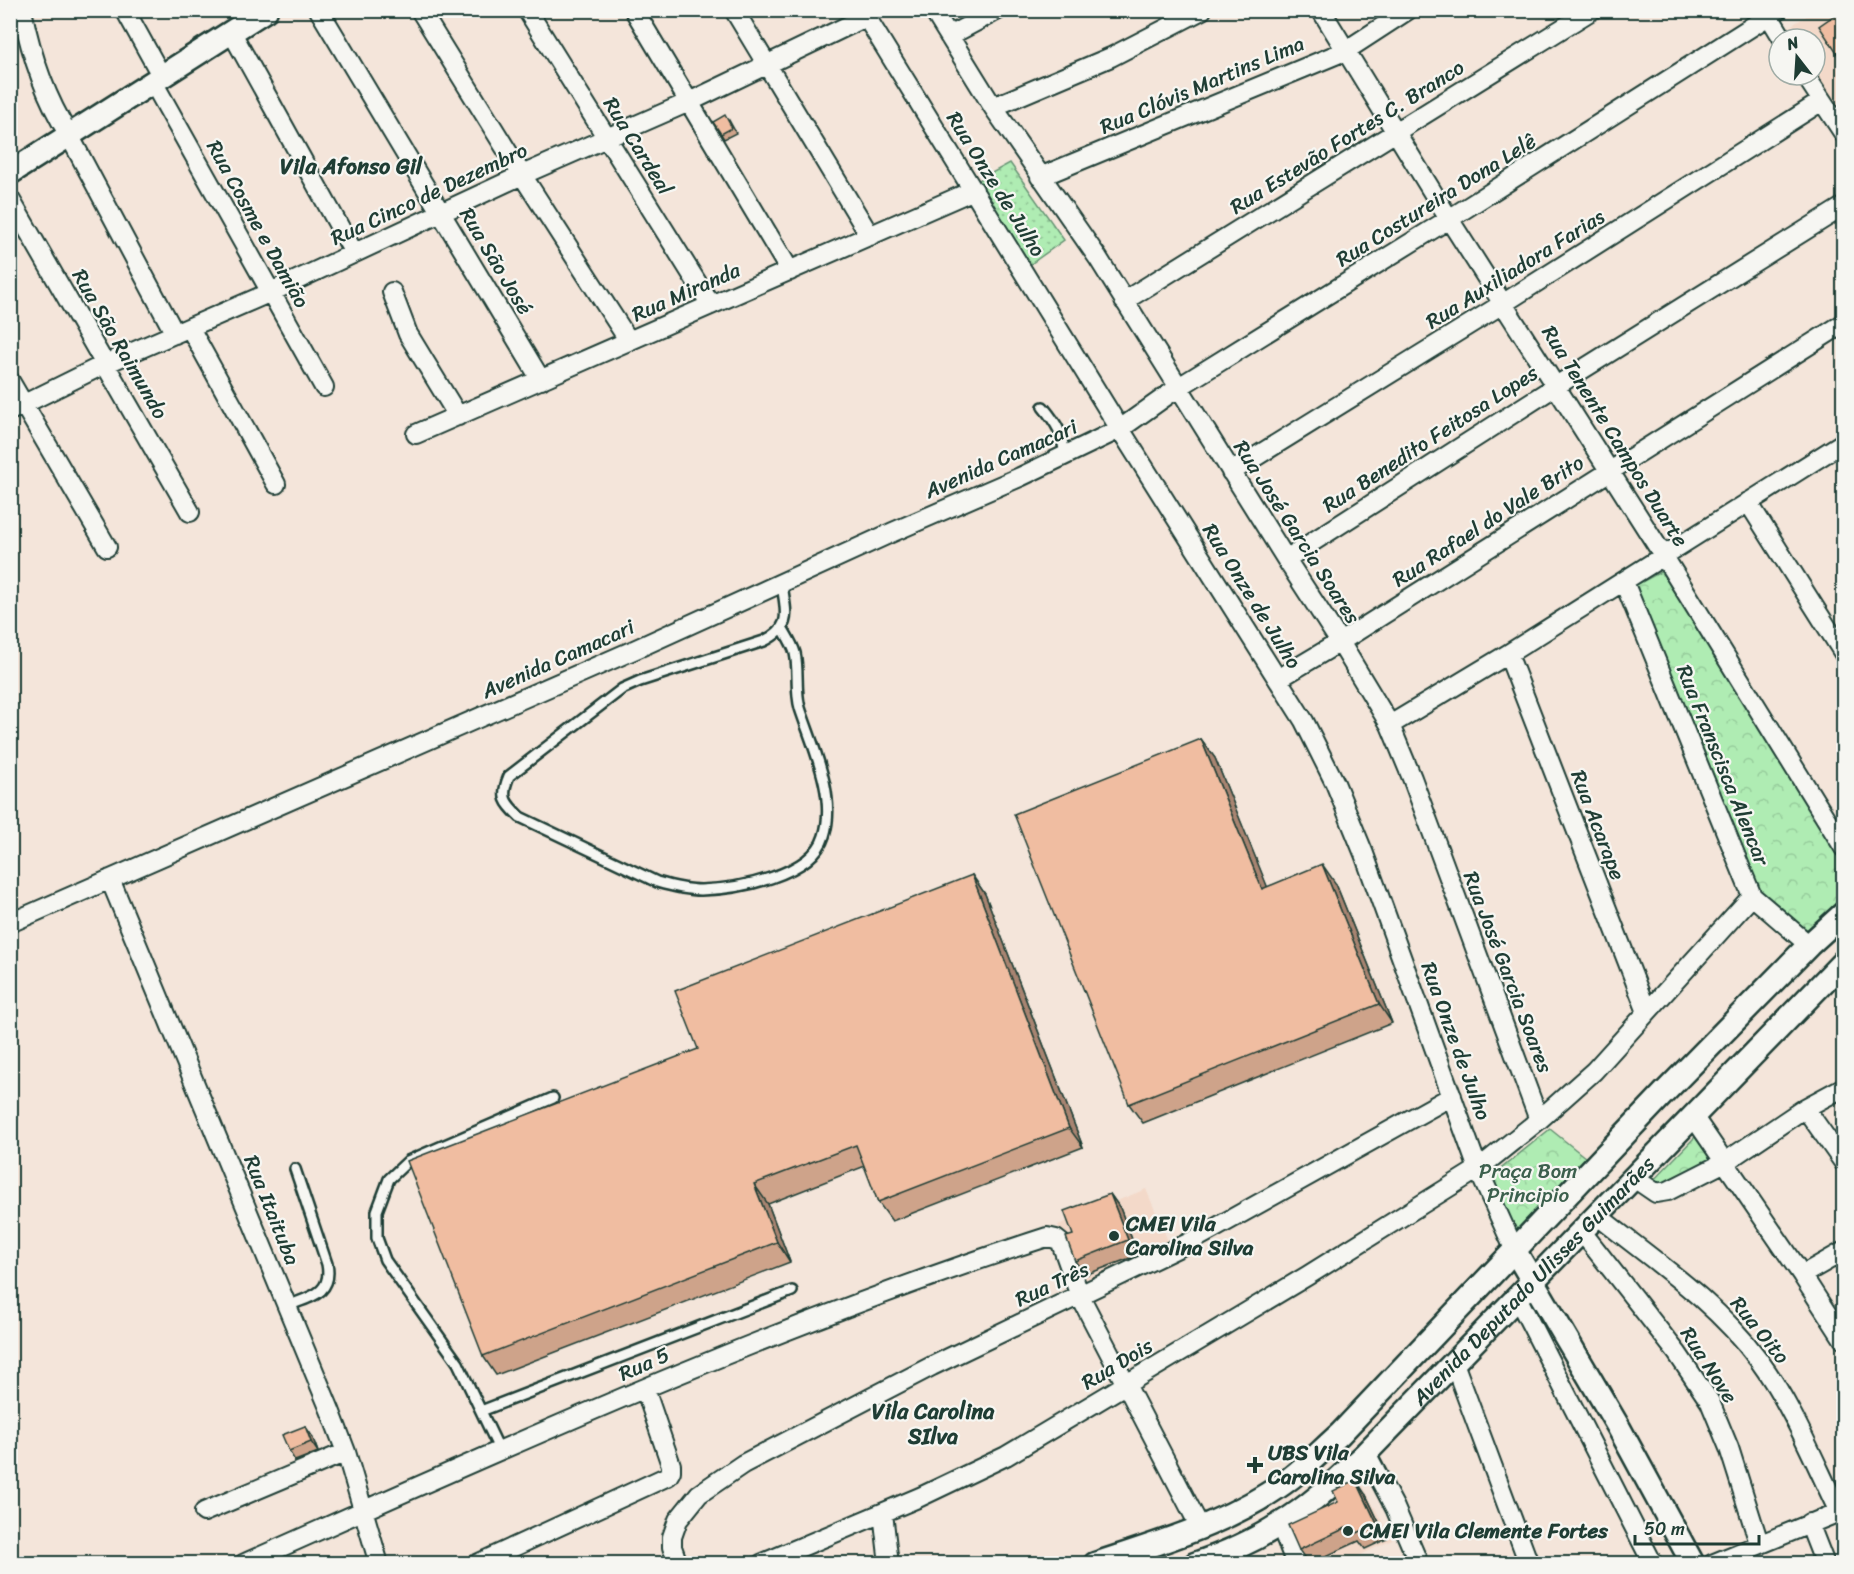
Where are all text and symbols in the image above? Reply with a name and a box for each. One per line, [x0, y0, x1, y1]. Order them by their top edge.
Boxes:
street label: Rua Clóvis Martins Lima [1094, 24, 1311, 145]
north arrow [1767, 27, 1827, 87]
text: N [1782, 27, 1803, 59]
street label: Rua Estevão Fortes C. Branco [1222, 49, 1472, 225]
street label: Rua Cardeal [593, 89, 684, 204]
street label: Rua Onze de Julho [936, 103, 1056, 265]
street label: Rua Costureira Dona Lelê [1328, 123, 1544, 277]
street label: Rua Cinco de Dezembro [324, 131, 534, 256]
street label: Rua Cosme e Damião [196, 133, 320, 316]
district label: Vila Afonso Gil [280, 147, 424, 186]
street label: Rua Auxiliadora Farias [1418, 198, 1613, 340]
street label: Rua São José [449, 200, 543, 323]
street label: Rua Miranda [625, 251, 747, 333]
street label: Rua São Raimundo [61, 261, 179, 427]
street label: Rua Tenente Campos Duarte [1531, 317, 1699, 555]
street label: Rua Benedito Feitosa Lopes [1314, 354, 1546, 523]
street label: Avenida Camacari [917, 408, 1085, 510]
street label: Rua José Garcia Soares [1223, 432, 1371, 632]
street label: Rua Rafael do Vale Brito [1384, 444, 1592, 598]
street label: Rua Onze de Julho [1192, 515, 1312, 677]
street label: Avenida Camacari [474, 608, 642, 710]
street label: Rua Franscisca Alencar [1665, 659, 1781, 873]
street label: Rua Acarape [1560, 764, 1637, 886]
street label: Rua José Garcia Soares [1452, 866, 1564, 1079]
street label: Rua Onze de Julho [1410, 956, 1502, 1126]
street label: Avenida Deputado Ulisses Guimarães [1402, 1146, 1665, 1416]
street label: Rua Itaituba [233, 1149, 312, 1271]
park label: Praça Bom Principio [1479, 1152, 1577, 1214]
place label: CMEI Vila Carolina Silva [1125, 1205, 1254, 1267]
marker: CMEI Vila Carolina Silva [1107, 1229, 1121, 1243]
street label: Rua Três [1008, 1250, 1096, 1318]
street label: Rua Oito [1720, 1287, 1800, 1373]
street label: Rua Nove [1670, 1319, 1748, 1411]
street label: Rua Dois [1074, 1327, 1161, 1400]
street label: Rua 5 [612, 1336, 676, 1392]
district label: Vila Carolina SIlva [872, 1392, 995, 1456]
place label: UBS Vila Carolina Silva [1267, 1434, 1396, 1496]
marker: UBS Vila Carolina Silva [1246, 1456, 1264, 1474]
scale bar [1635, 1508, 1760, 1546]
place label: CMEI Vila Clemente Fortes [1359, 1512, 1608, 1550]
text: 50 m [1644, 1513, 1685, 1545]
marker: CMEI Vila Clemente Fortes [1341, 1524, 1355, 1538]

